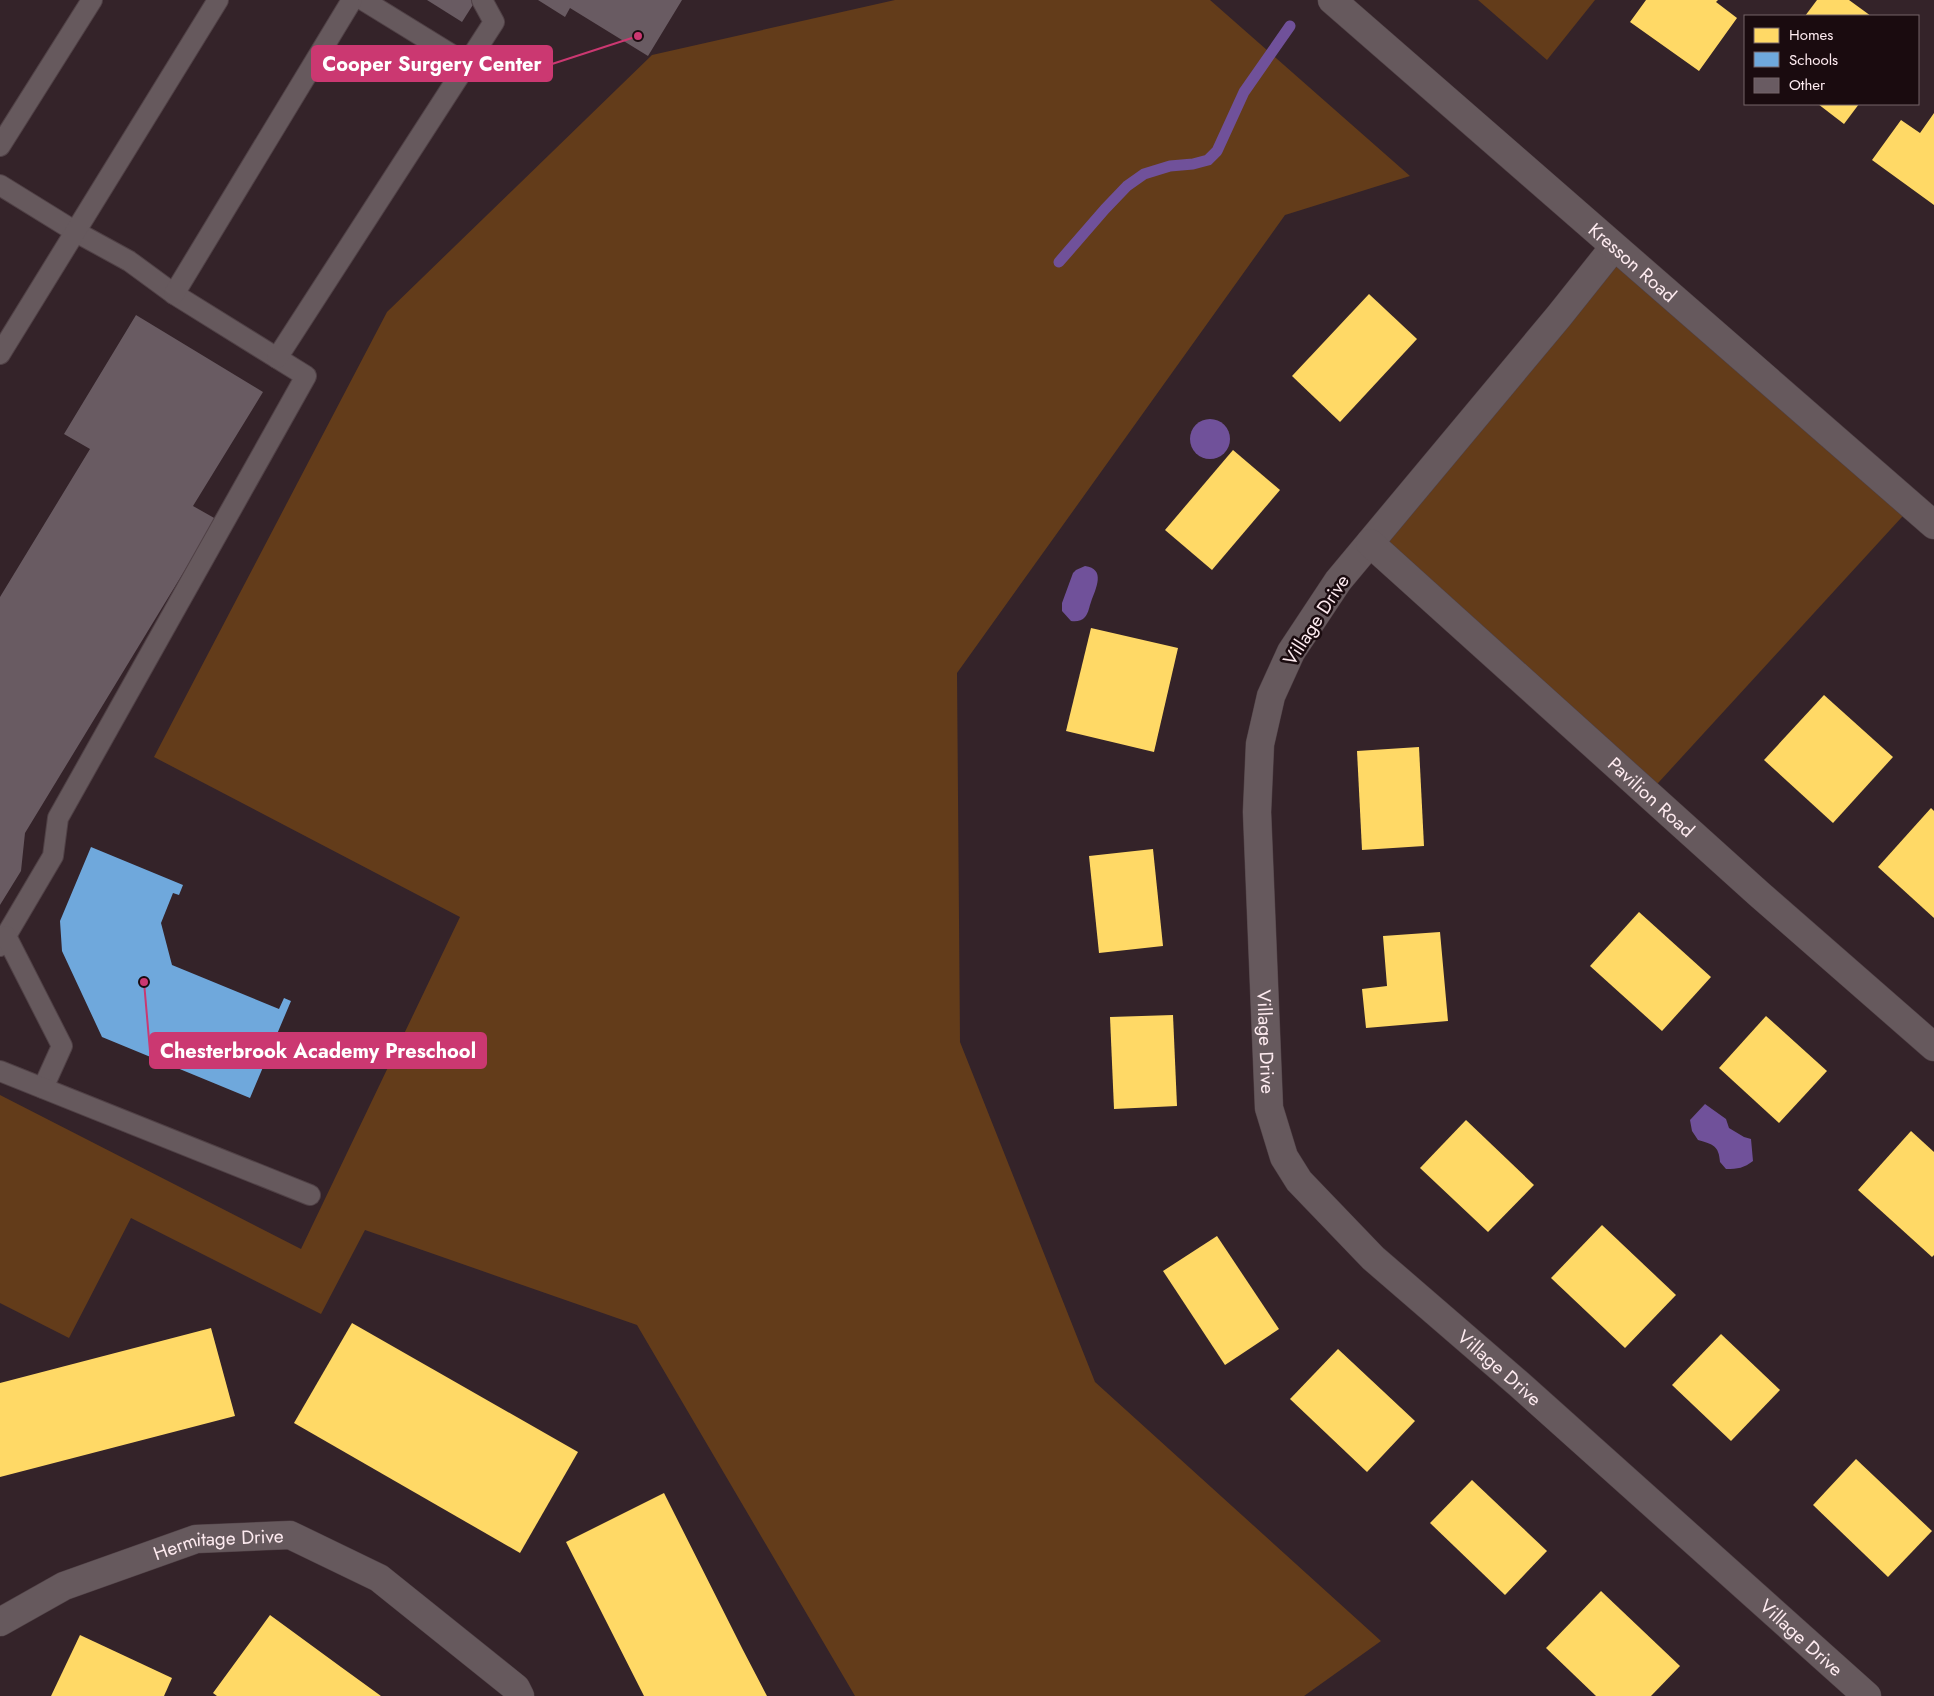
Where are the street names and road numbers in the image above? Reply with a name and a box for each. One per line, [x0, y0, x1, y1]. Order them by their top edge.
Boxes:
street label: Kresson Road [1583, 216, 1683, 308]
street label: Village Drive [1276, 569, 1356, 671]
street label: Pavilion Road [1602, 750, 1701, 843]
street label: Village Drive [1251, 989, 1282, 1094]
street label: Village Drive [1451, 1323, 1548, 1412]
street label: Hermitage Drive [149, 1522, 284, 1567]
street label: Village Drive [1754, 1593, 1849, 1682]

